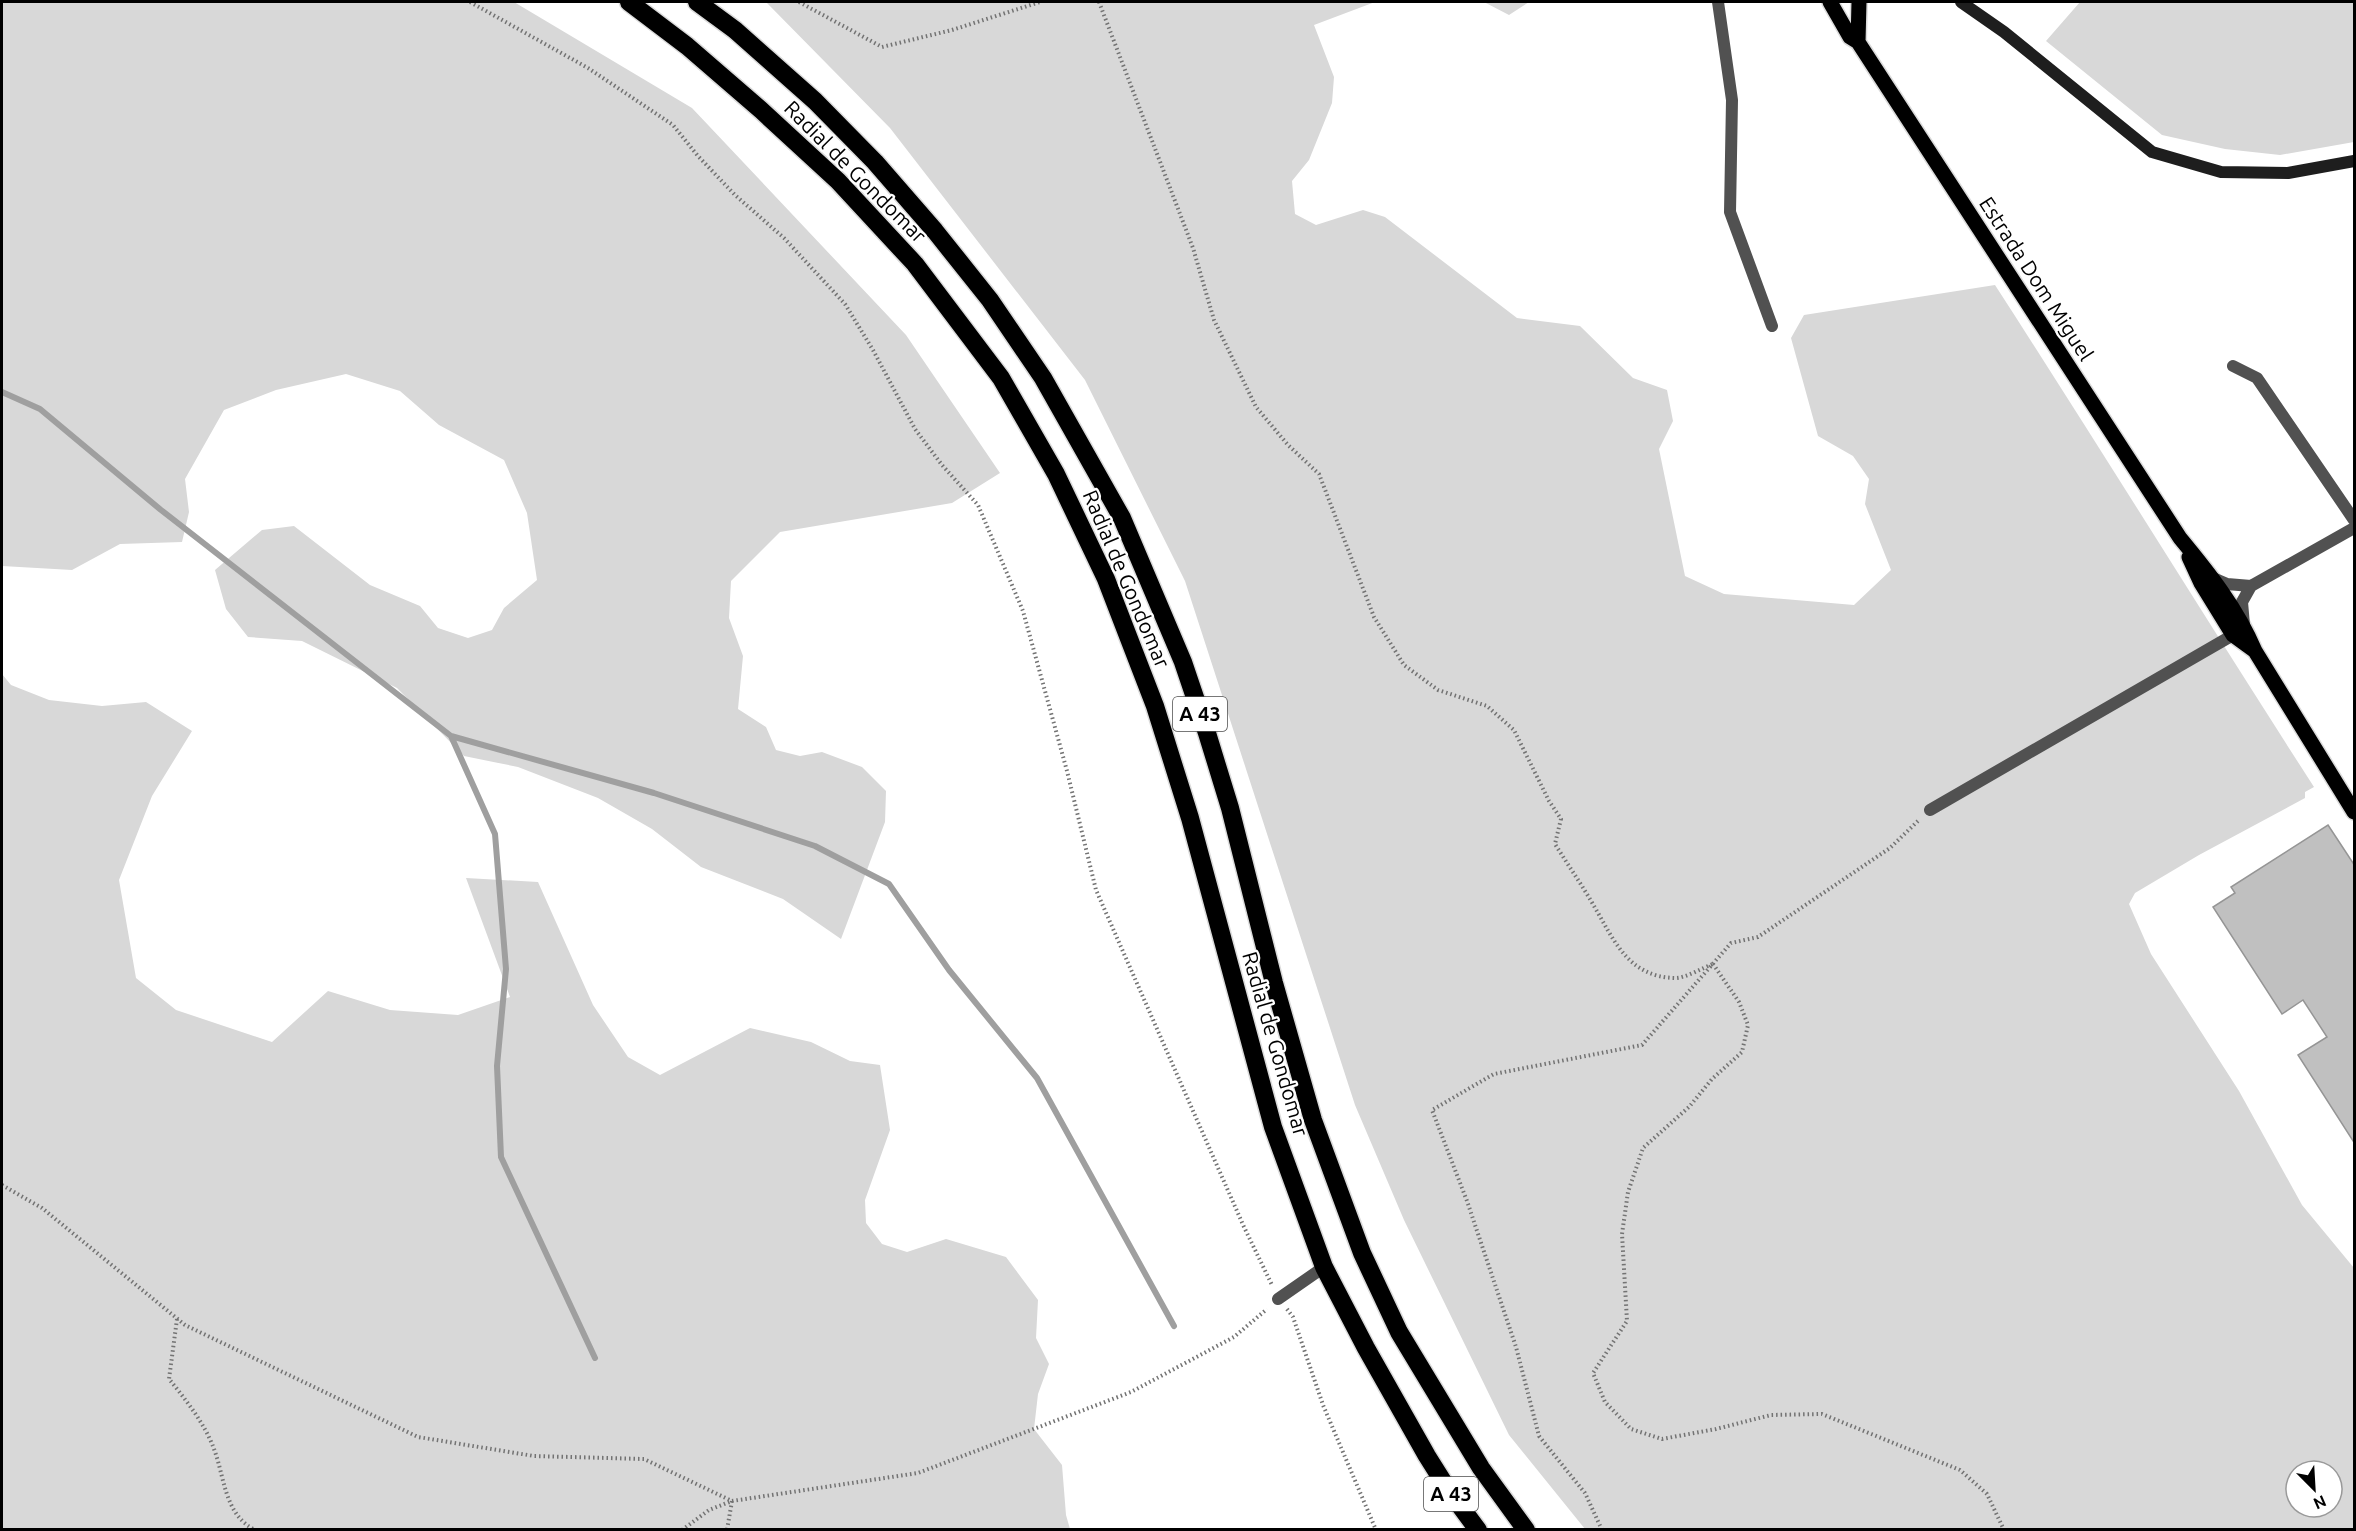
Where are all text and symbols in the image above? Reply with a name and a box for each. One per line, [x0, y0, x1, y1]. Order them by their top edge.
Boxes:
street label: Radial de Gondomar [780, 95, 932, 247]
street label: Estrada Dom Miguel [1975, 192, 2099, 365]
street label: Radial de Gondomar [1079, 486, 1175, 671]
road number: A 43 [1173, 697, 1227, 731]
street label: Radial de Gondomar [1238, 949, 1314, 1139]
north arrow [2284, 1459, 2344, 1519]
road number: A 43 [1424, 1477, 1478, 1511]
text: N [2311, 1492, 2329, 1513]

